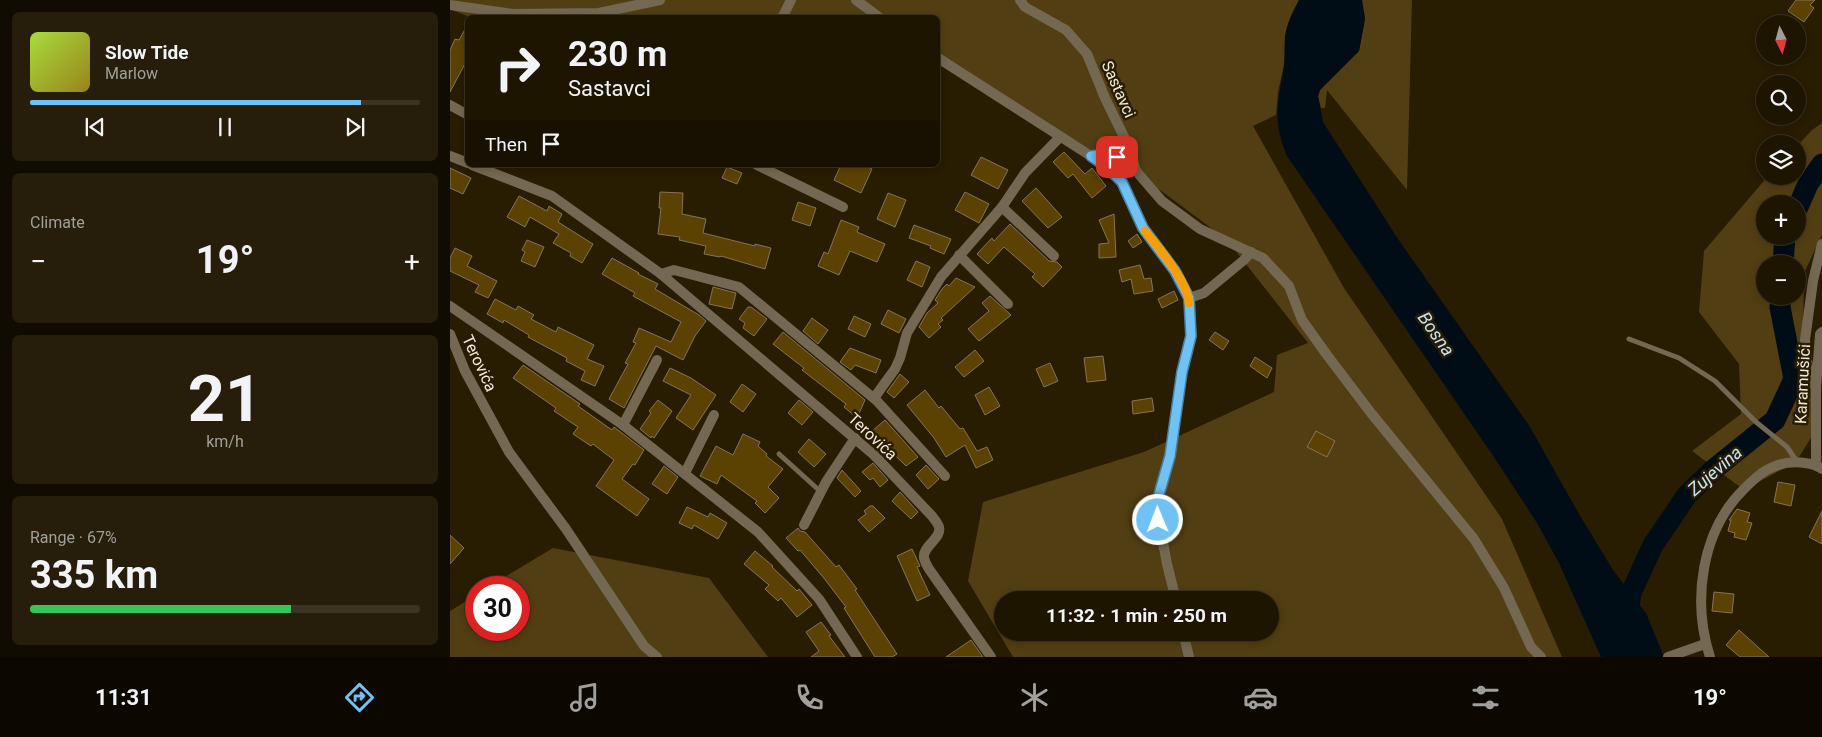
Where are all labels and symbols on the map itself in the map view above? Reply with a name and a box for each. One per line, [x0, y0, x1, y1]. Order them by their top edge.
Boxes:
north arrow [1756, 15, 1806, 65]
street label: Sastavci [1098, 58, 1139, 121]
pin [1096, 136, 1138, 178]
water label: Bosna [1414, 308, 1459, 360]
street label: Terovića [458, 332, 501, 395]
street label: Karamušići [1791, 344, 1814, 424]
street label: Terovića [844, 409, 901, 464]
water label: Zujevina [1682, 441, 1746, 501]
position arrow [1131, 493, 1183, 545]
speed limit sign: 30 [465, 576, 530, 641]

